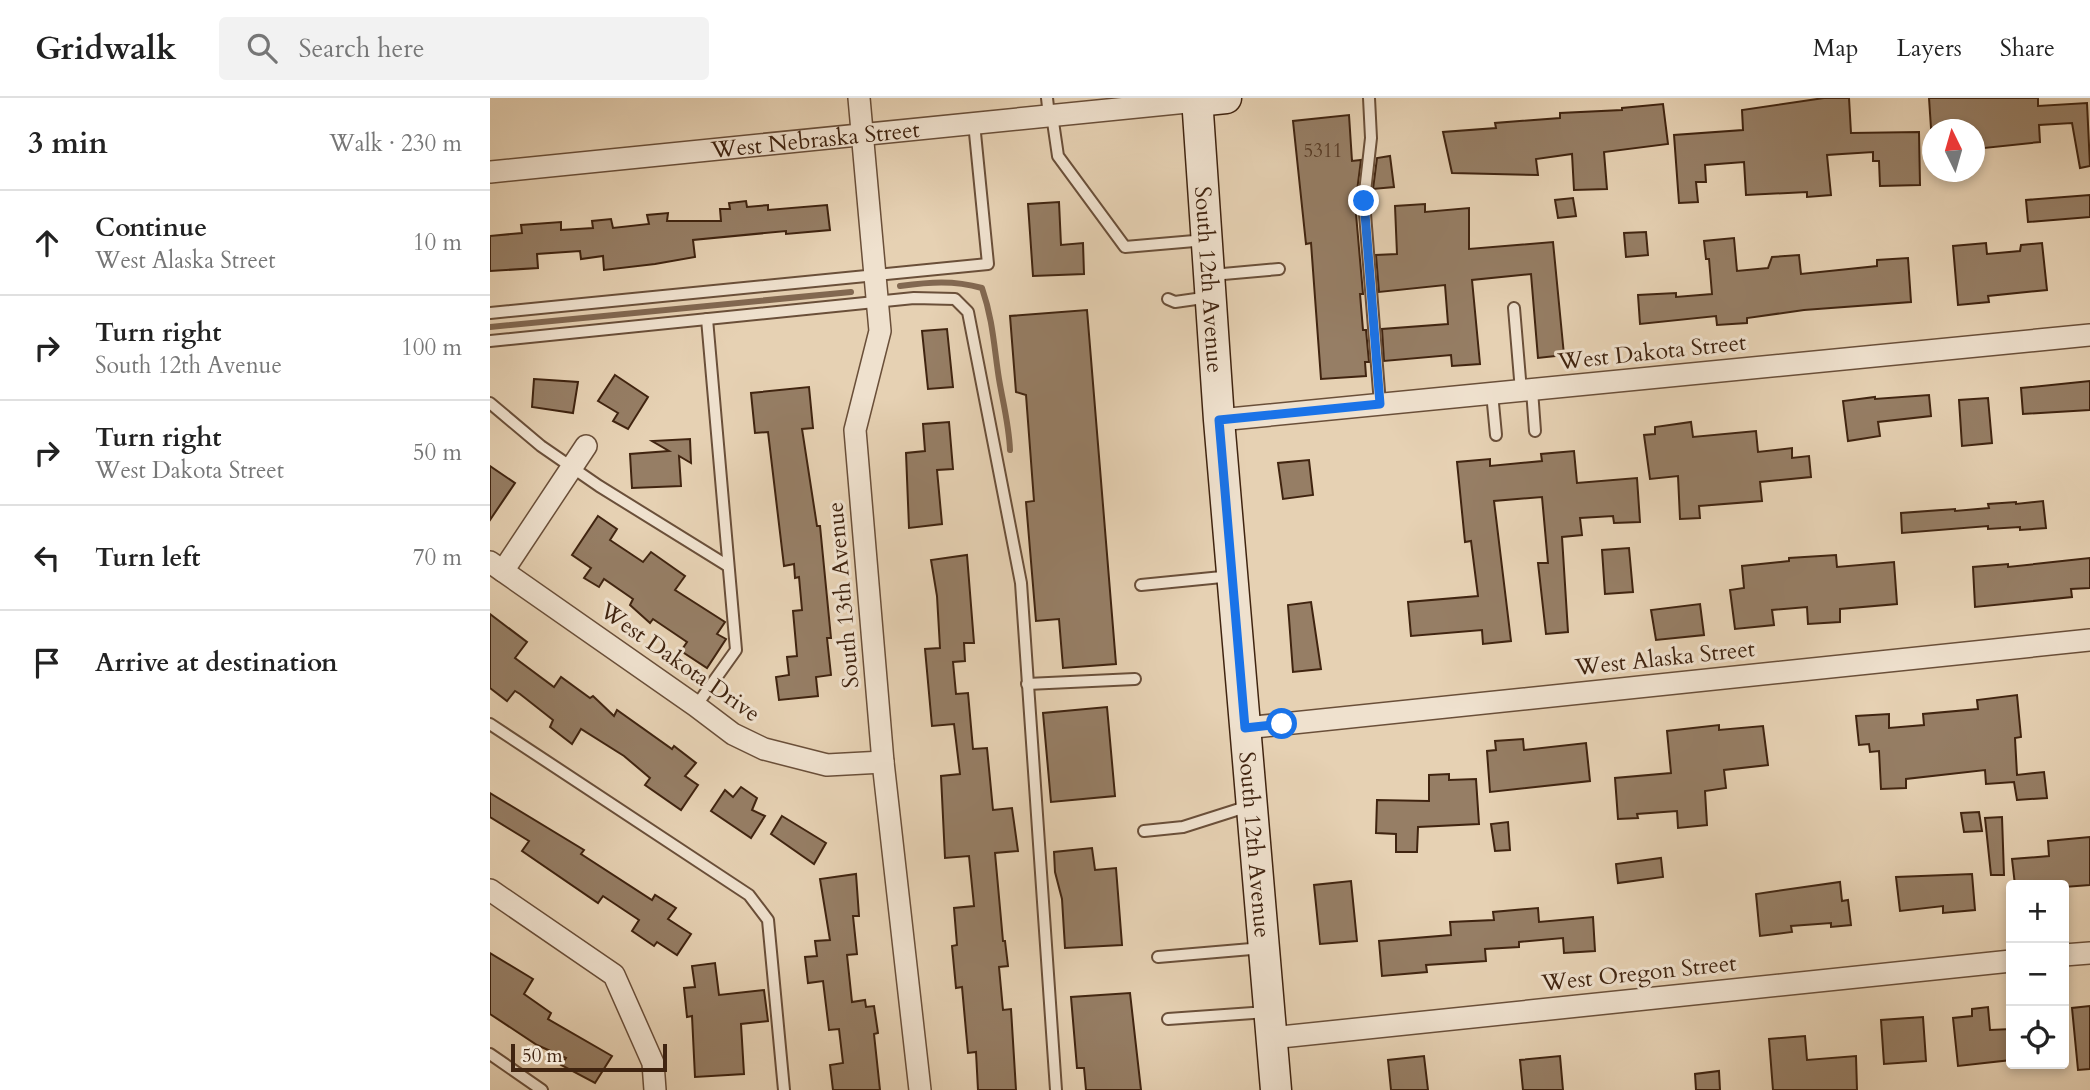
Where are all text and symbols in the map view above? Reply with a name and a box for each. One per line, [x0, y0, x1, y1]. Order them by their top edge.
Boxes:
search box [219, 17, 709, 80]
text: Gridwalk [35, 26, 177, 71]
icon: search [243, 29, 281, 67]
text: Search here [299, 31, 425, 66]
text: Map [1813, 32, 1859, 65]
text: Layers [1897, 32, 1962, 65]
text: Share [2000, 32, 2055, 65]
street label: West Nebraska Street [709, 113, 921, 165]
north arrow [1922, 119, 1985, 182]
text: 3 min [28, 123, 108, 164]
text: Walk · 230 m [329, 128, 462, 159]
house number: 5311 [1304, 138, 1342, 164]
street label: South 12th Avenue [1188, 185, 1231, 374]
route end [1348, 185, 1379, 216]
text: Continue [95, 210, 207, 245]
icon: ahead [28, 224, 66, 262]
text: 10 m [413, 227, 462, 258]
text: West Alaska Street [95, 245, 276, 276]
text: Turn right [95, 315, 222, 350]
street label: West Dakota Street [1555, 327, 1748, 377]
icon: right [28, 329, 66, 367]
text: 100 m [401, 332, 462, 363]
text: South 12th Avenue [95, 350, 282, 381]
text: Turn right [95, 420, 222, 455]
icon: right [28, 434, 66, 472]
text: 50 m [413, 437, 462, 468]
text: West Dakota Street [95, 455, 284, 486]
street label: South 13th Avenue [819, 501, 867, 689]
icon: left [28, 539, 66, 577]
text: Turn left [95, 540, 200, 575]
text: 70 m [413, 542, 462, 573]
street label: West Dakota Drive [593, 594, 766, 729]
street label: West Alaska Street [1573, 633, 1756, 683]
icon: arrive [28, 644, 66, 682]
text: Arrive at destination [95, 645, 338, 680]
route start [1266, 708, 1297, 739]
street label: South 12th Avenue [1232, 750, 1279, 939]
map controls [2006, 880, 2069, 1069]
button: + [2006, 880, 2069, 943]
button: − [2006, 943, 2069, 1006]
street label: West Oregon Street [1539, 947, 1738, 999]
button: locate [2006, 1006, 2069, 1069]
scale bar [511, 1041, 667, 1073]
text: 50 m [522, 1043, 563, 1069]

